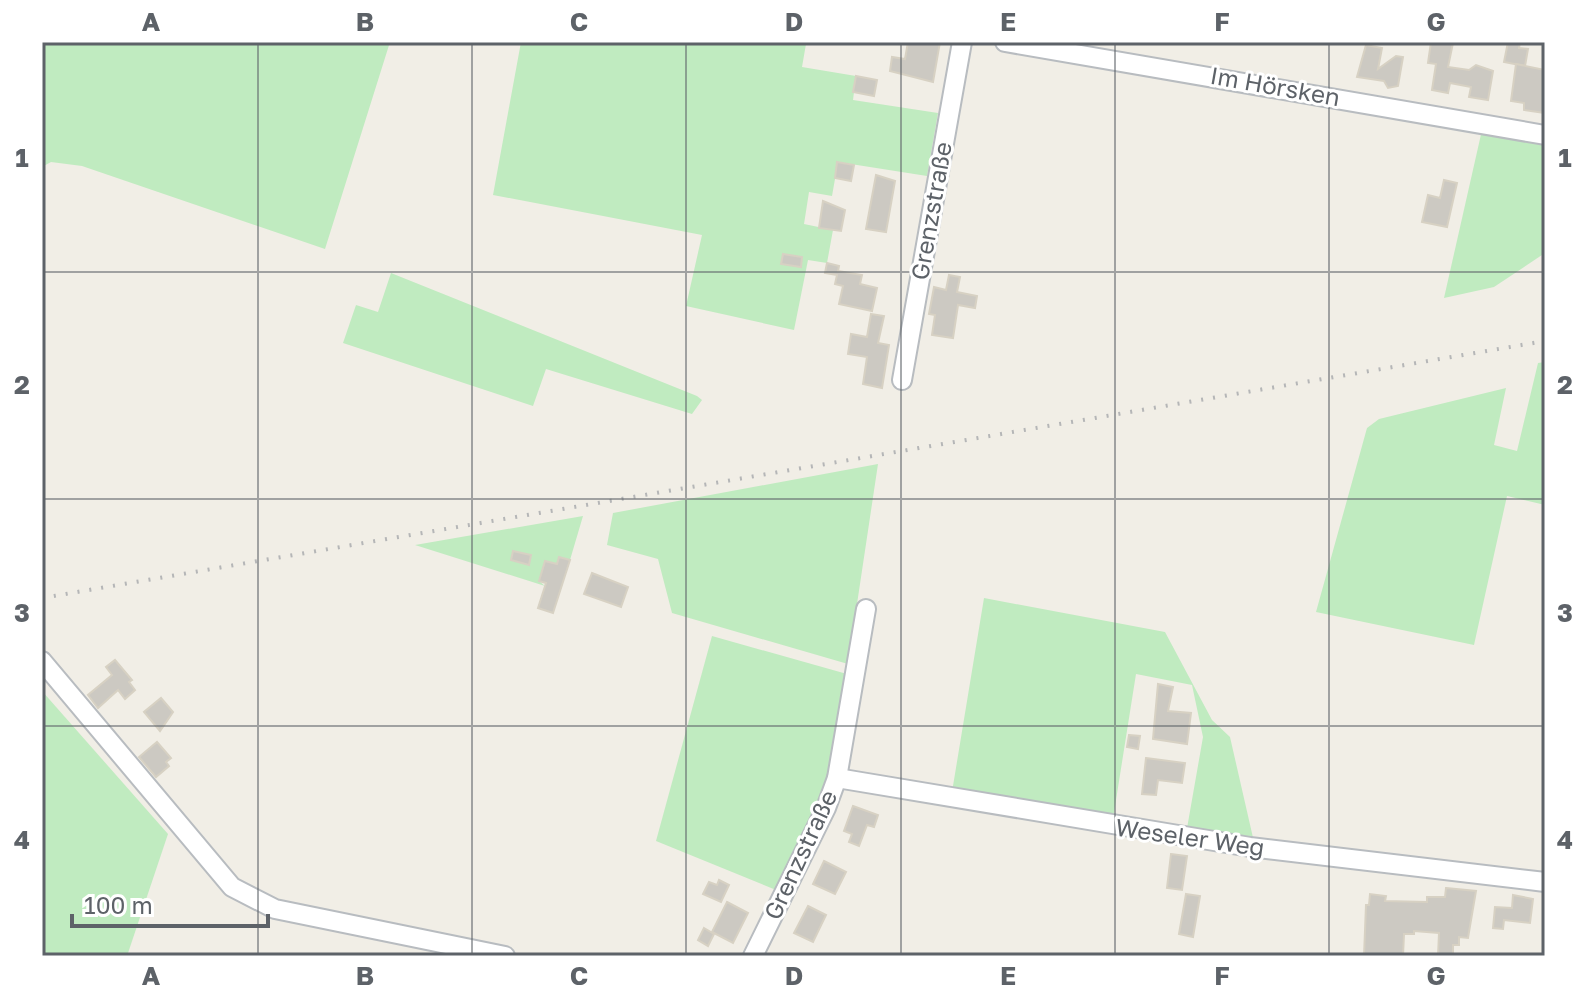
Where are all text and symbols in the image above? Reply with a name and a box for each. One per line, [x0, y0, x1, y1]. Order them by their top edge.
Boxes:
text: A [142, 6, 161, 37]
text: B [356, 6, 374, 37]
text: C [570, 6, 588, 37]
text: D [785, 6, 803, 37]
text: E [1000, 6, 1016, 37]
text: F [1214, 6, 1230, 37]
text: G [1426, 6, 1446, 37]
street label: Im Hörsken [1208, 60, 1342, 111]
street label: Grenzstraße [904, 139, 957, 282]
text: 1 [15, 142, 29, 173]
text: 1 [1558, 142, 1572, 173]
text: 2 [14, 369, 30, 400]
text: 2 [1557, 369, 1573, 400]
text: 3 [14, 597, 30, 628]
text: 3 [1557, 597, 1573, 628]
street label: Grenzstraße [757, 785, 842, 924]
street label: Weseler Weg [1114, 812, 1267, 861]
text: 4 [14, 824, 30, 855]
text: 4 [1557, 824, 1573, 855]
scale bar [72, 878, 268, 928]
text: 100 m [84, 890, 153, 919]
text: A [142, 960, 161, 991]
text: B [356, 960, 374, 991]
text: C [570, 960, 588, 991]
text: D [785, 960, 803, 991]
text: E [1000, 960, 1016, 991]
text: F [1214, 960, 1230, 991]
text: G [1426, 960, 1446, 991]

